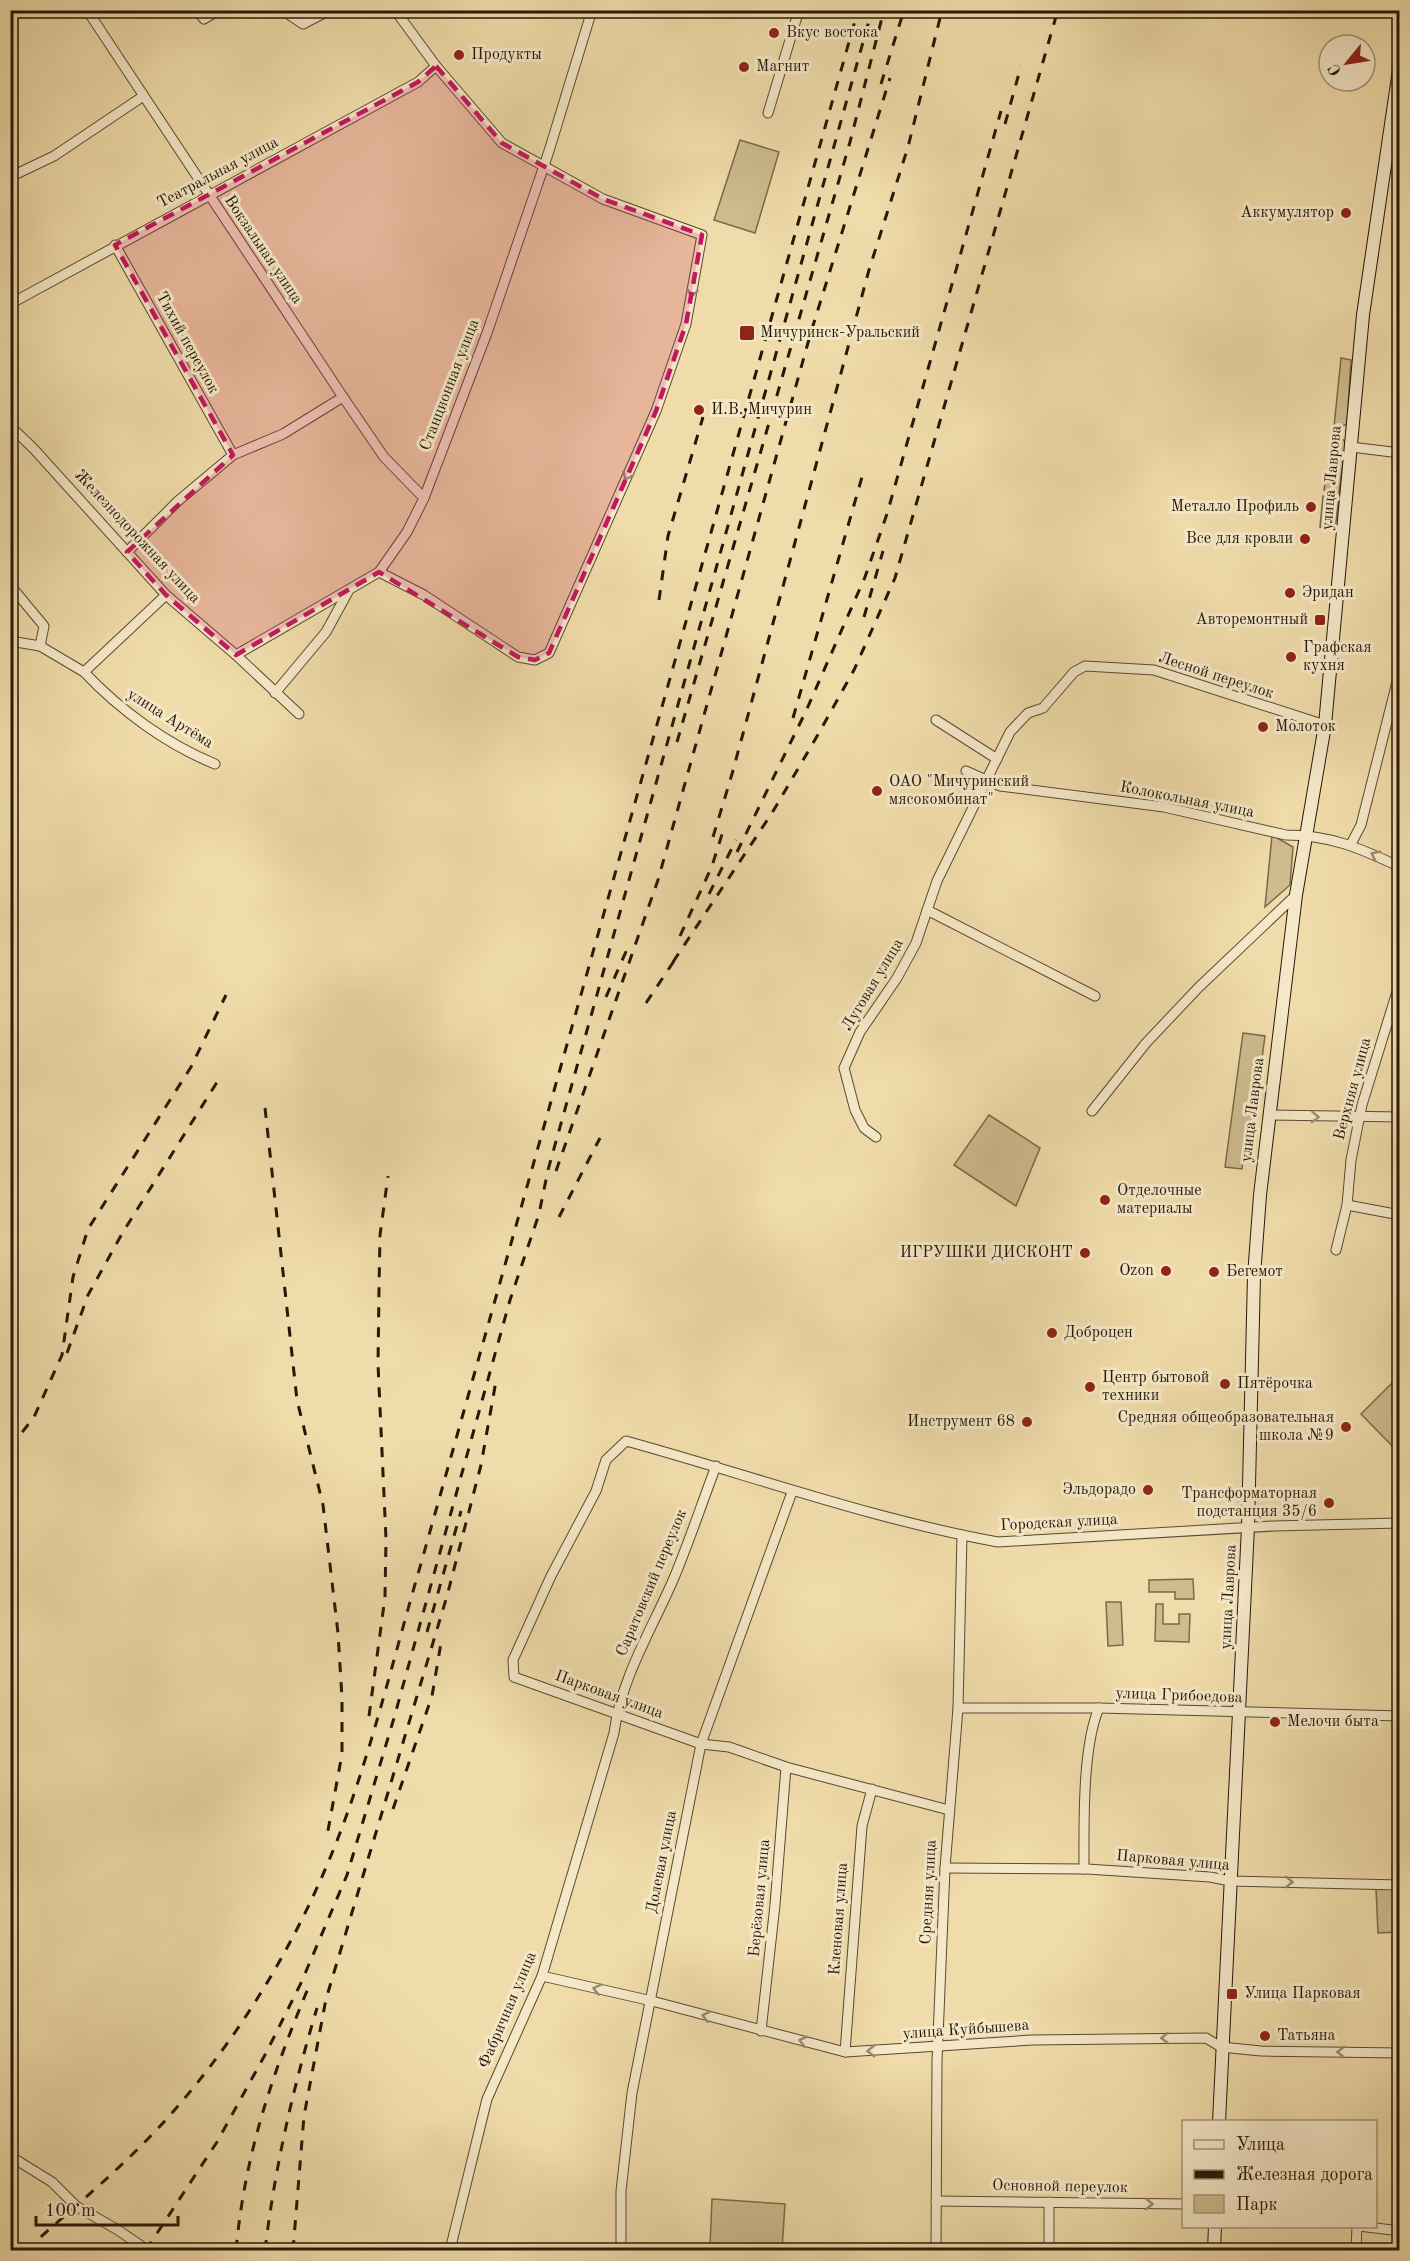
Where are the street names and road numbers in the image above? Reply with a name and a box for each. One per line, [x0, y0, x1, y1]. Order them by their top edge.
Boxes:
street label: Театральная улица [155, 134, 281, 212]
street label: Вокзальная улица [221, 193, 305, 307]
street label: Тихий переулок [153, 290, 221, 396]
street label: Станционная улица [418, 317, 482, 453]
street label: улица Лаврова [1319, 425, 1345, 531]
street label: Железнодорожная улица [71, 467, 203, 607]
street label: Лесной переулок [1156, 650, 1276, 702]
street label: улица Артёма [124, 686, 216, 752]
street label: Колокольная улица [1118, 779, 1256, 821]
street label: Луговая улица [839, 936, 907, 1034]
street label: Верхняя улица [1332, 1036, 1374, 1142]
street label: улица Лаврова [1239, 1057, 1267, 1163]
street label: Саратовский переулок [614, 1507, 690, 1659]
street label: Городская улица [1000, 1512, 1118, 1534]
street label: улица Лаврова [1218, 1544, 1240, 1650]
street label: Парковая улица [553, 1668, 665, 1722]
street label: улица Грибоедова [1115, 1686, 1243, 1706]
street label: Долевая улица [644, 1809, 680, 1915]
street label: Берёзовая улица [747, 1838, 773, 1958]
street label: Средняя улица [918, 1839, 940, 1945]
street label: Парковая улица [1115, 1848, 1231, 1874]
street label: Кленовая улица [827, 1862, 851, 1976]
street label: Фабричная улица [476, 1949, 540, 2070]
street label: улица Куйбышева [902, 2018, 1030, 2042]
street label: Основной переулок [992, 2178, 1128, 2196]

